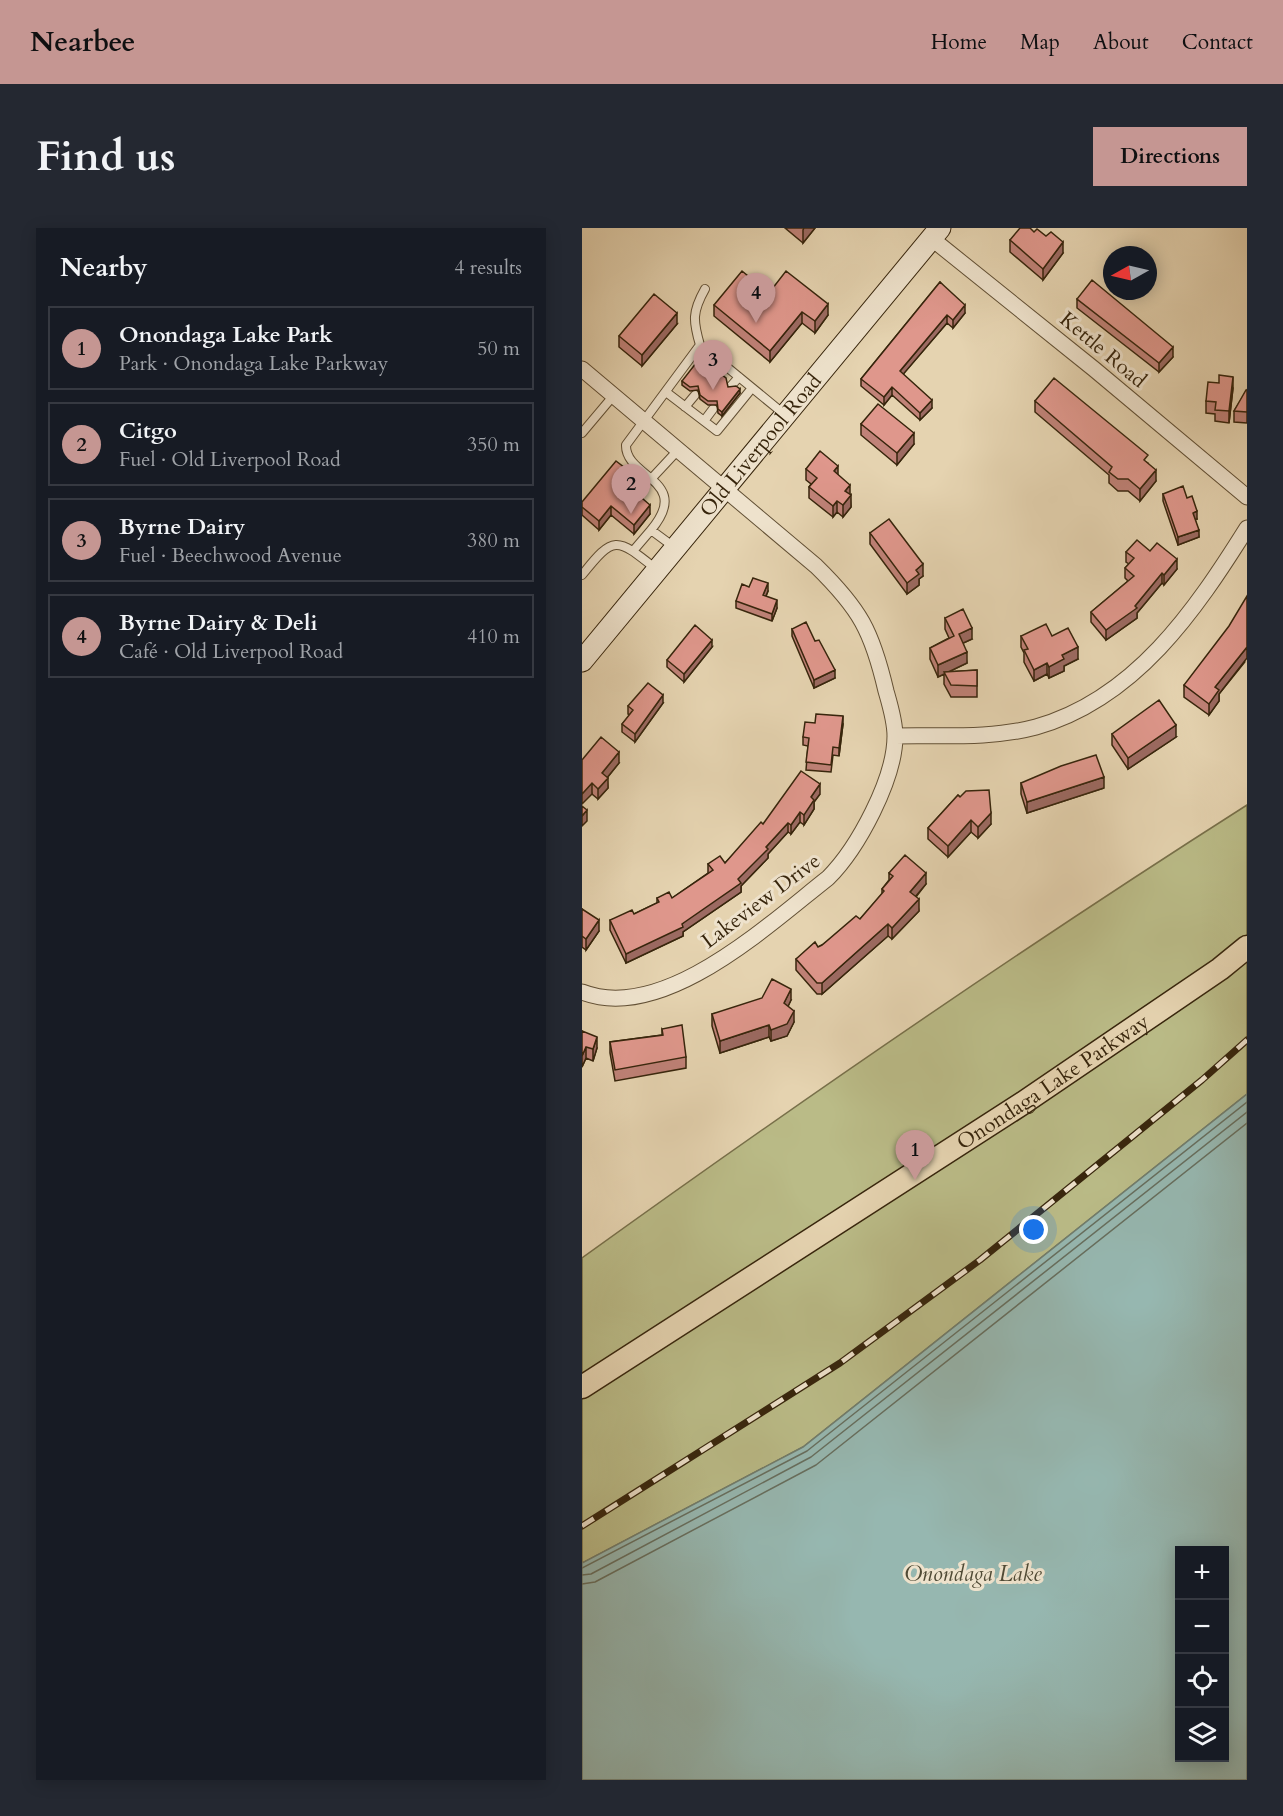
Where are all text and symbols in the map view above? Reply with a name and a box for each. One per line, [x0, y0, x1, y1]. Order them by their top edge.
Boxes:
text: Nearbee [30, 23, 135, 61]
text: Home [931, 28, 987, 57]
text: Map [1020, 28, 1060, 57]
text: About [1093, 28, 1149, 57]
text: Contact [1182, 28, 1253, 57]
button: Directions [1093, 127, 1247, 186]
text: Find us [36, 128, 176, 185]
north arrow [1103, 246, 1157, 300]
text: Nearby [60, 250, 148, 285]
text: 4 results [454, 254, 522, 281]
pin: 4 [736, 274, 776, 323]
street label: Kettle Road [1053, 305, 1153, 395]
text: Onondaga Lake Park [119, 320, 333, 350]
text: 1 [76, 335, 87, 362]
text: 50 m [477, 335, 520, 362]
pin: 3 [694, 340, 732, 390]
text: Park · Onondaga Lake Parkway [119, 350, 388, 377]
street label: Old Liverpool Road [693, 367, 828, 523]
text: Citgo [119, 416, 177, 446]
text: 2 [76, 431, 87, 458]
text: 350 m [467, 431, 520, 458]
text: Fuel · Old Liverpool Road [119, 446, 341, 473]
pin: 2 [611, 464, 650, 514]
text: Byrne Dairy [119, 512, 245, 542]
text: 3 [76, 527, 87, 554]
text: 380 m [467, 527, 520, 554]
text: Fuel · Beechwood Avenue [119, 542, 342, 569]
text: Byrne Dairy & Deli [119, 608, 317, 638]
text: 4 [76, 623, 87, 650]
text: 410 m [467, 623, 520, 650]
text: Café · Old Liverpool Road [119, 638, 343, 665]
street label: Lakeview Drive [696, 847, 826, 955]
street label: Onondaga Lake Parkway [951, 1007, 1155, 1157]
pin: 1 [896, 1130, 934, 1180]
your location [1019, 1215, 1048, 1244]
map controls [1175, 1546, 1229, 1762]
button: + [1175, 1546, 1229, 1600]
water label: Onondaga Lake [904, 1559, 1042, 1589]
button: − [1175, 1600, 1229, 1654]
button: locate [1175, 1654, 1229, 1708]
button: layers [1175, 1708, 1229, 1762]

